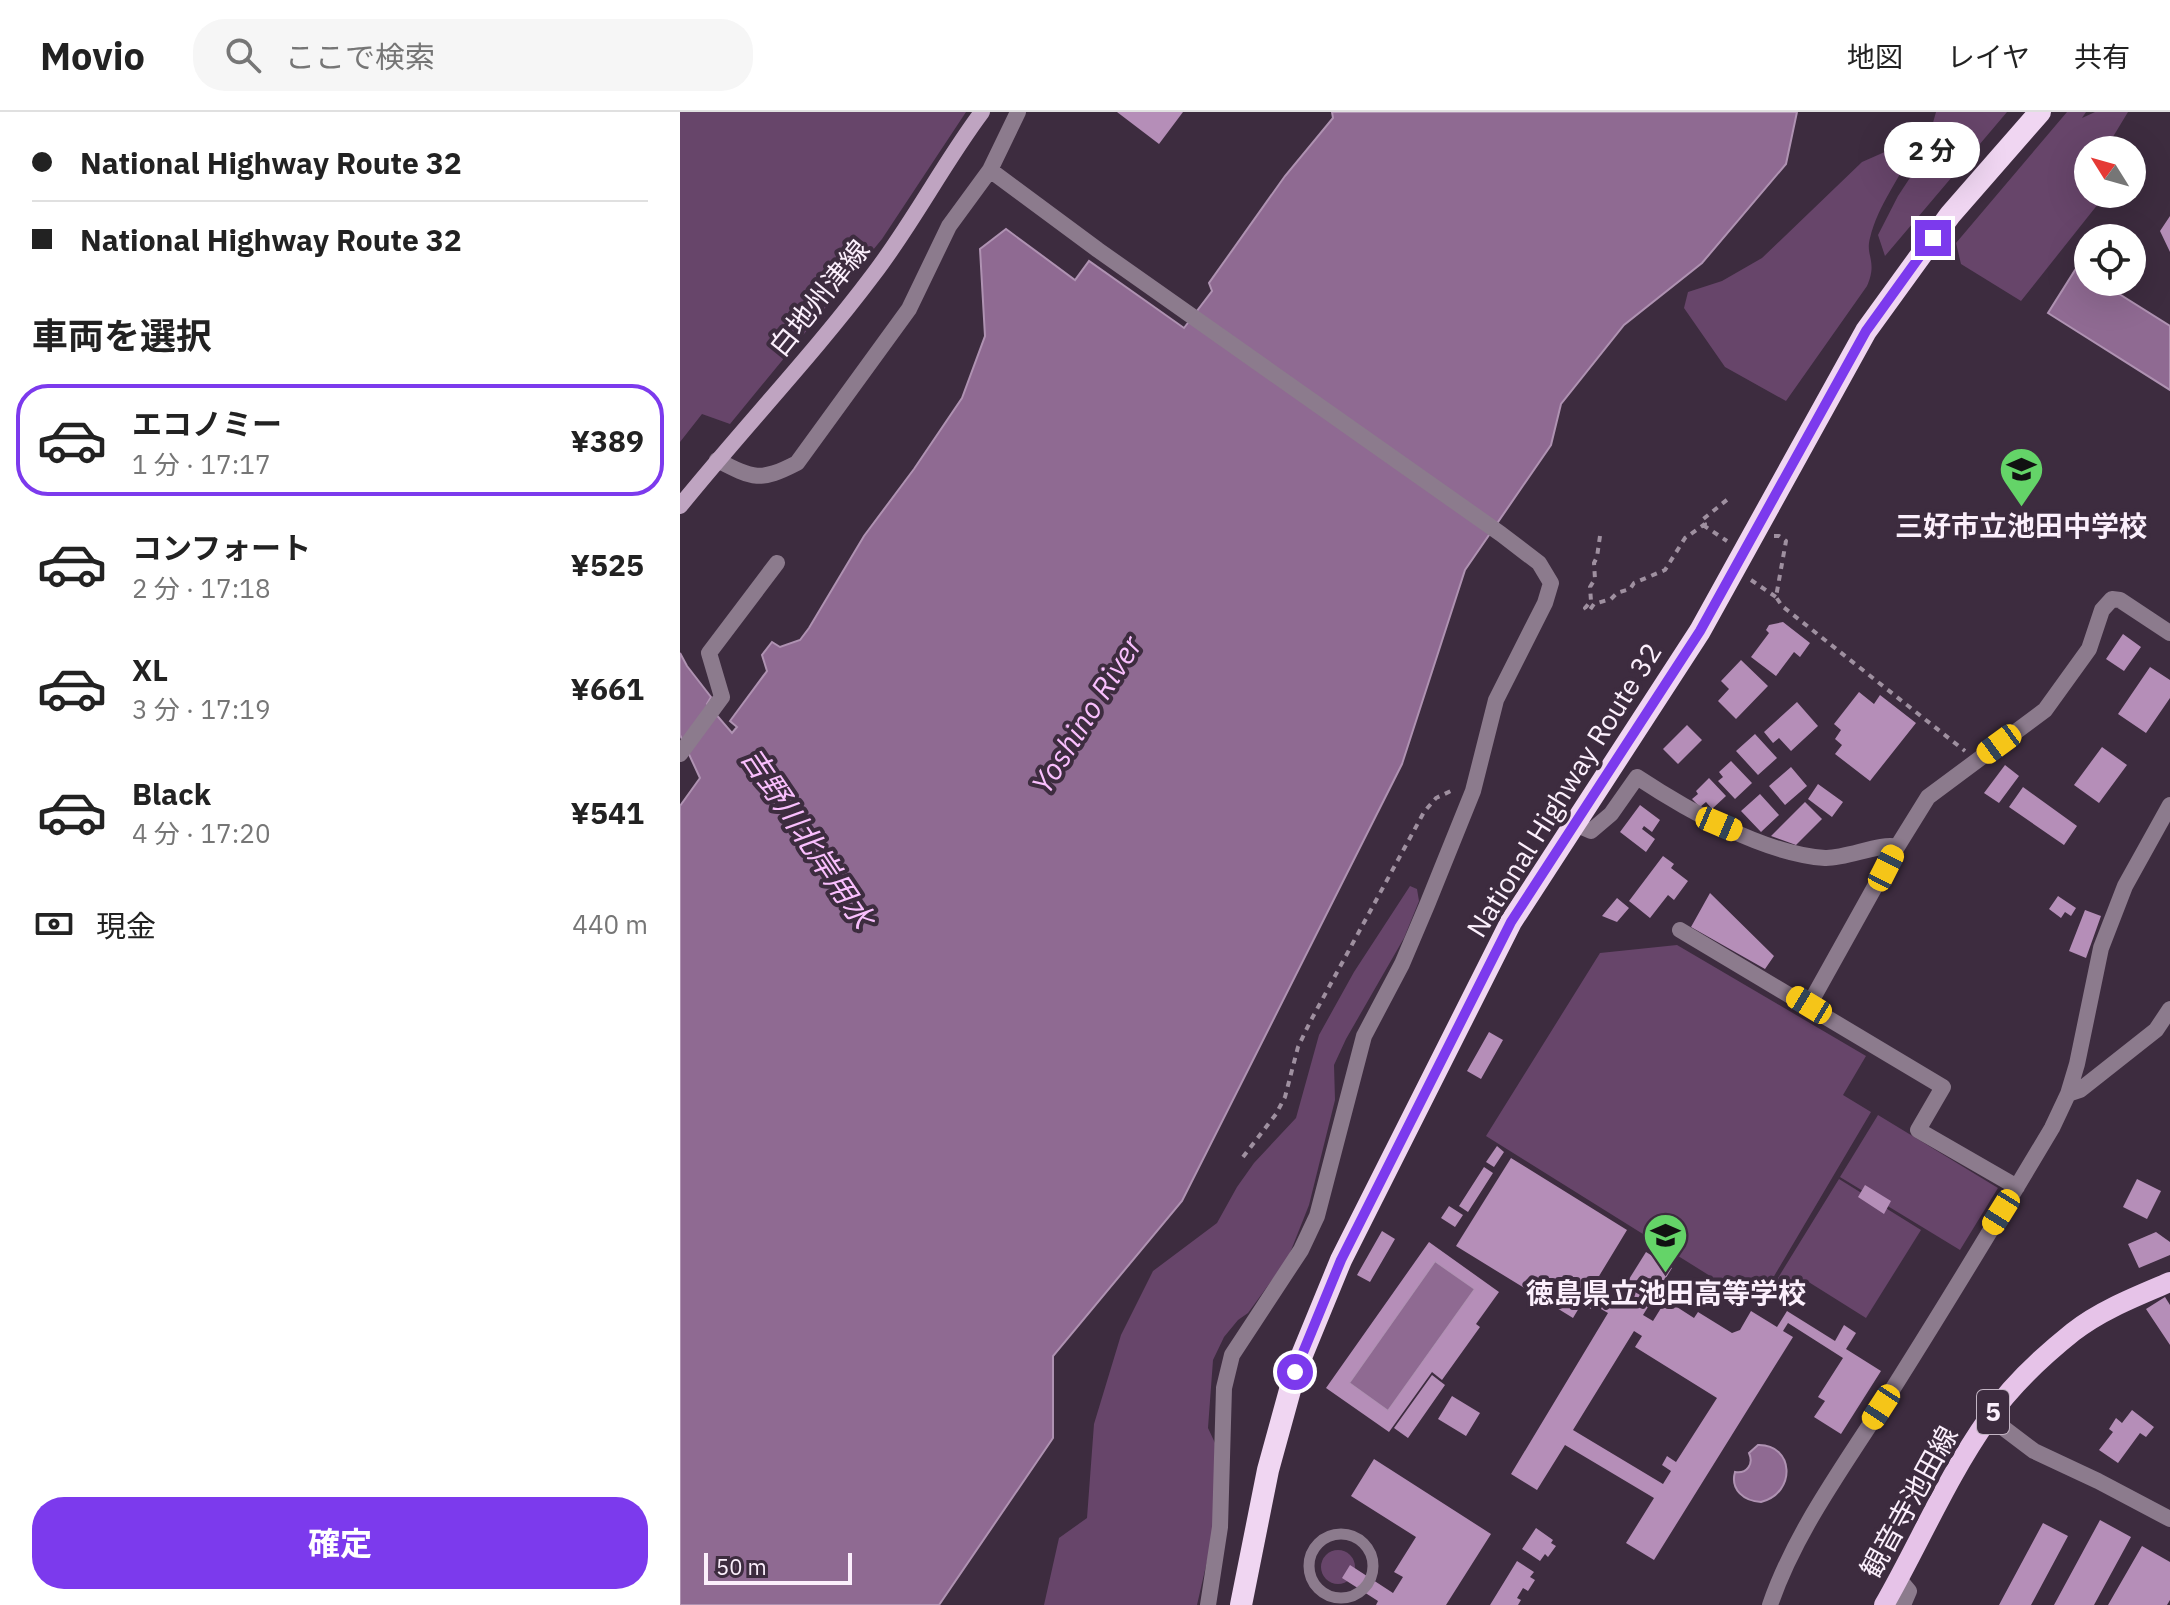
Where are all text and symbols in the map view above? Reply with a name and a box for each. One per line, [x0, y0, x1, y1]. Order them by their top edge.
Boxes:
search box [193, 19, 753, 91]
text: Movio [40, 31, 145, 80]
icon: search [221, 33, 265, 77]
text: ここで検索 [285, 37, 435, 76]
text: 地図 [1847, 38, 1903, 75]
text: レイヤ [1947, 38, 2030, 75]
text: 共有 [2074, 38, 2130, 75]
callout: 2 分 [1885, 122, 1981, 178]
text: 2 分 [1908, 133, 1956, 167]
north arrow [2074, 136, 2146, 208]
map controls [2074, 136, 2146, 296]
text: National Highway Route 32 [80, 143, 462, 182]
text: National Highway Route 32 [80, 220, 462, 259]
route end [1915, 220, 1951, 256]
button: locate [2074, 224, 2146, 296]
street label: 白地州津線 [760, 232, 877, 364]
text: 車両を選択 [32, 312, 212, 359]
icon: car [36, 404, 108, 476]
text: エコノミー [132, 404, 282, 443]
text: ¥389 [571, 421, 644, 460]
school or university icon: 三好市立池田中学校 [1997, 445, 2045, 508]
text: 1 分 · 17:17 [132, 447, 270, 481]
place label: 三好市立池田中学校 [1895, 507, 2147, 544]
icon: car [36, 528, 108, 600]
text: コンフォート [132, 528, 311, 567]
text: ¥525 [571, 545, 644, 584]
text: 2 分 · 17:18 [132, 571, 270, 605]
water label: Yoshino River [1022, 627, 1150, 800]
street label: National Highway Route 32 [1458, 635, 1670, 944]
text: XL [132, 650, 168, 689]
icon: car [36, 652, 108, 724]
text: ¥661 [571, 669, 644, 708]
text: 3 分 · 17:19 [132, 692, 270, 726]
car [1973, 720, 2025, 768]
water label: 吉野川北岸用水 [733, 739, 885, 938]
text: Black [132, 774, 211, 813]
icon: car [36, 776, 108, 848]
text: ¥541 [571, 793, 644, 832]
car [1692, 804, 1746, 844]
text: 4 分 · 17:20 [132, 816, 270, 850]
car [1864, 841, 1908, 895]
icon: cash [32, 902, 76, 946]
text: 現金 [96, 906, 156, 945]
text: 440 m [572, 907, 648, 941]
car [1782, 982, 1836, 1028]
car [1978, 1185, 2024, 1239]
school or university icon: 徳島県立池田高等学校 [1642, 1212, 1690, 1275]
place label: 徳島県立池田高等学校 [1526, 1274, 1806, 1311]
route start [1277, 1354, 1313, 1390]
car [1858, 1380, 1904, 1434]
road number: 5 [1977, 1390, 2009, 1434]
street label: 観音寺池田線 [1852, 1419, 1965, 1584]
button: 確定 [32, 1497, 648, 1589]
scale bar [704, 1549, 852, 1585]
text: 50 m [716, 1552, 767, 1581]

